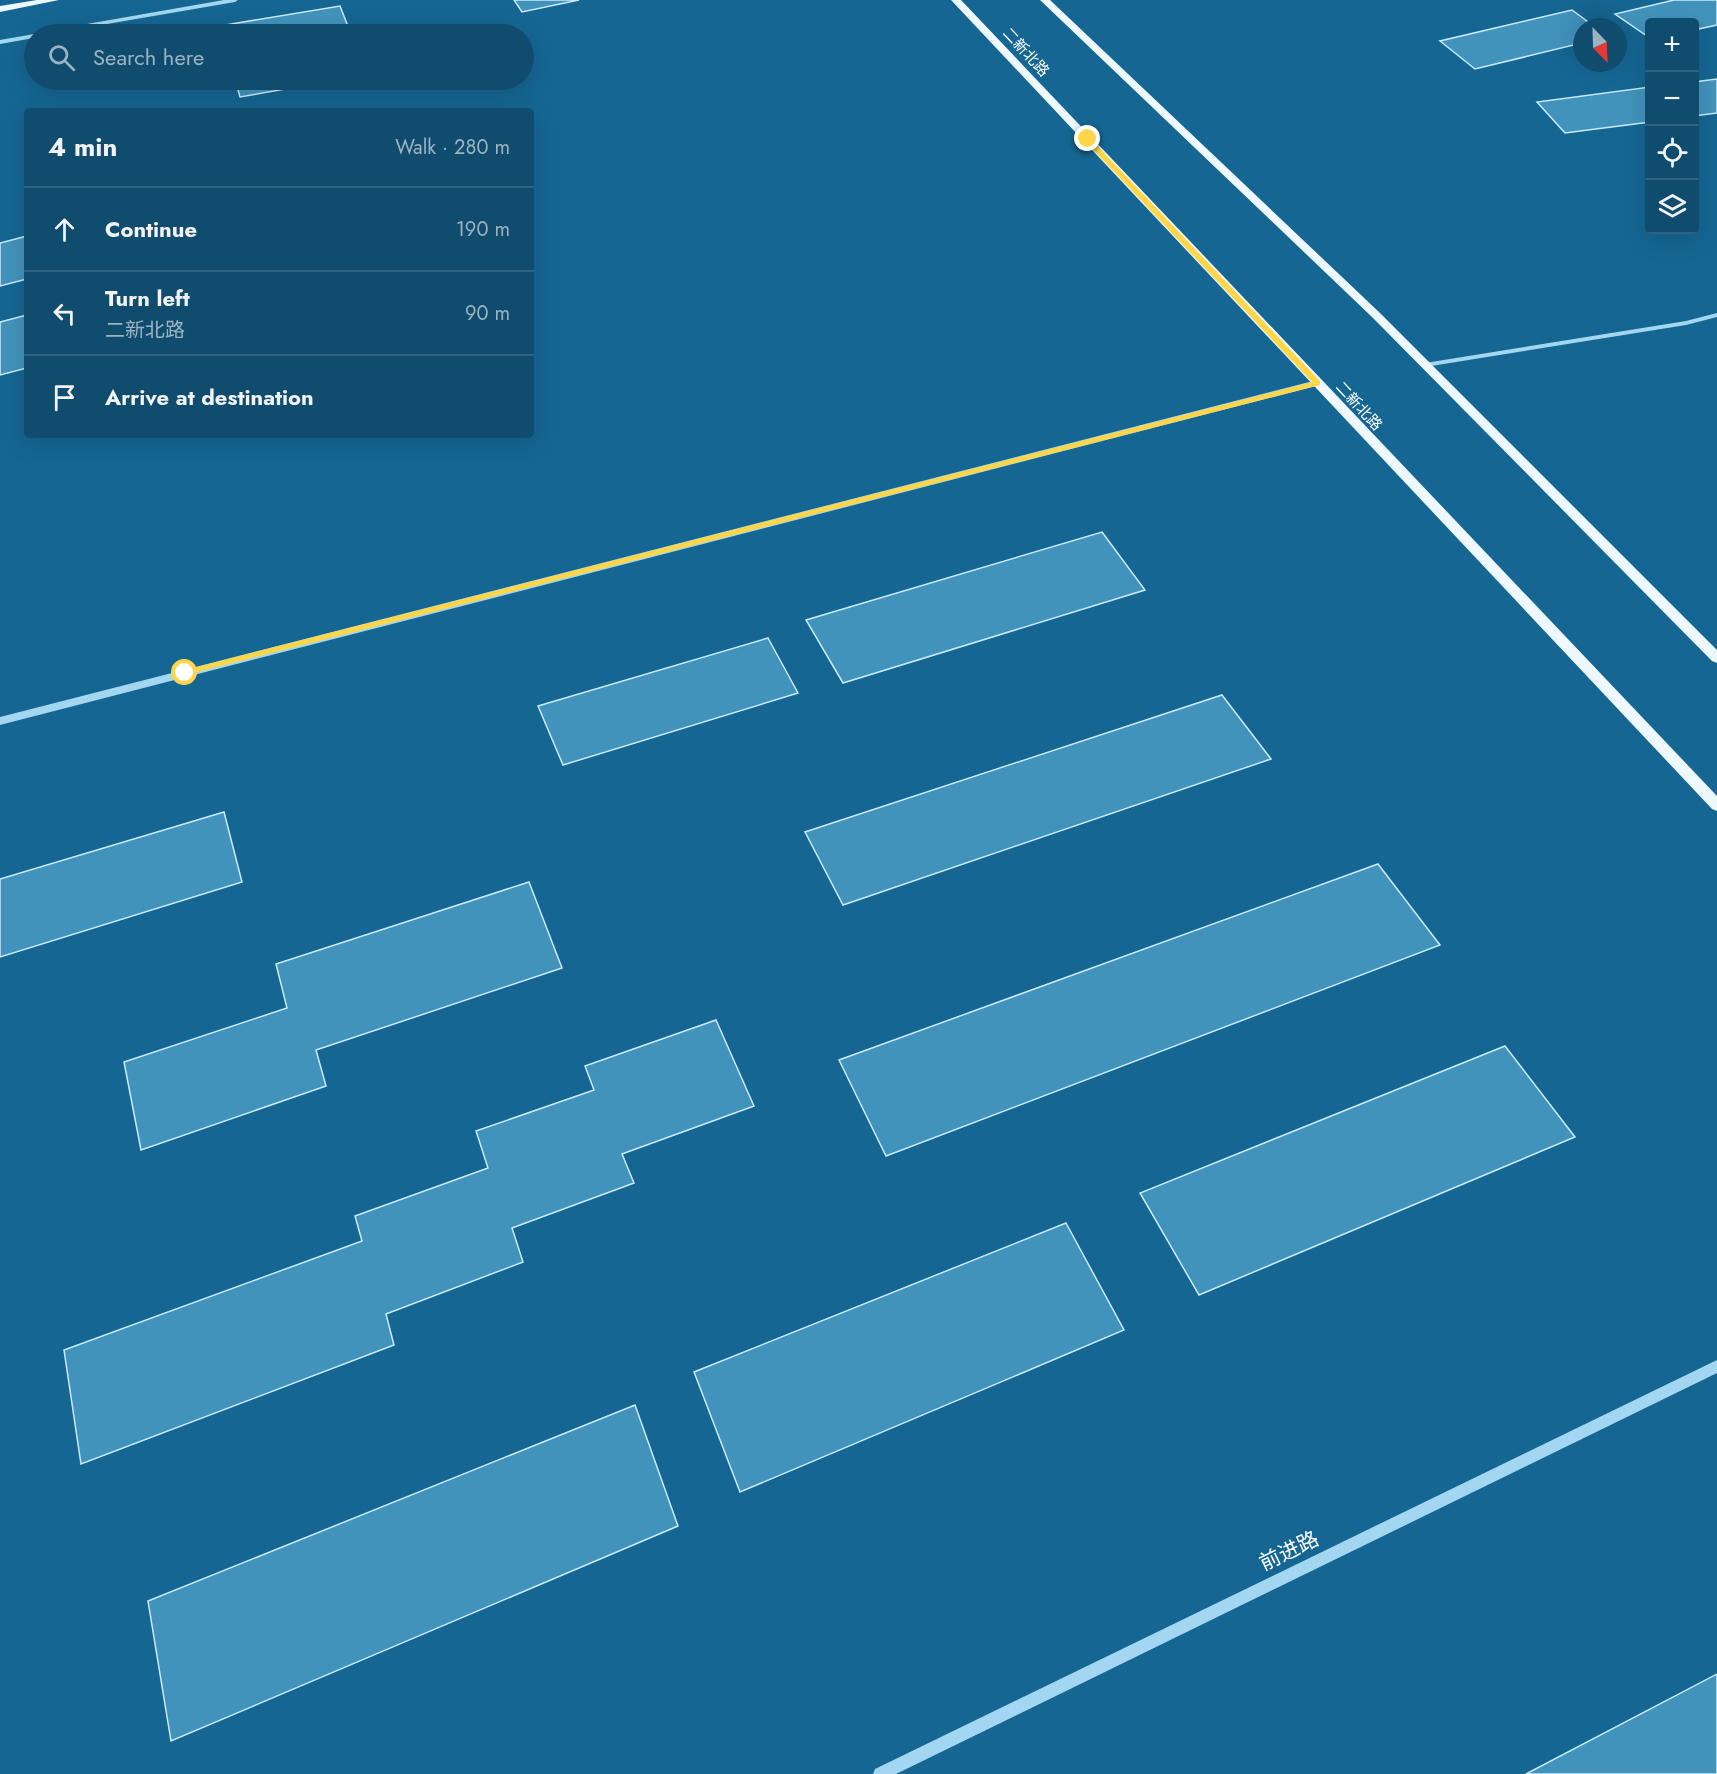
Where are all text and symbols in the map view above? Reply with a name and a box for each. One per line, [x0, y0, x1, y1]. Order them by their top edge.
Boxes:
north arrow [1573, 18, 1627, 72]
map controls [1645, 18, 1699, 234]
button: + [1645, 18, 1699, 72]
street label: 二新北路 [997, 23, 1055, 81]
search box [24, 24, 534, 90]
icon: search [45, 41, 78, 74]
text: Search here [93, 41, 204, 73]
button: − [1645, 72, 1699, 126]
route end [1074, 125, 1100, 151]
button: locate [1645, 126, 1699, 180]
text: 4 min [48, 128, 117, 166]
text: Walk · 280 m [395, 133, 510, 162]
button: layers [1645, 180, 1699, 234]
icon: ahead [48, 213, 81, 246]
text: Continue [105, 213, 197, 245]
text: 190 m [456, 215, 510, 244]
text: Turn left [105, 282, 190, 314]
icon: left [48, 297, 81, 330]
text: 90 m [465, 299, 510, 328]
text: 二新北路 [105, 316, 185, 345]
street label: 二新北路 [1330, 377, 1388, 435]
icon: arrive [48, 381, 81, 414]
text: Arrive at destination [105, 381, 314, 413]
route start [171, 659, 197, 685]
street label: 前进路 [1254, 1524, 1324, 1578]

